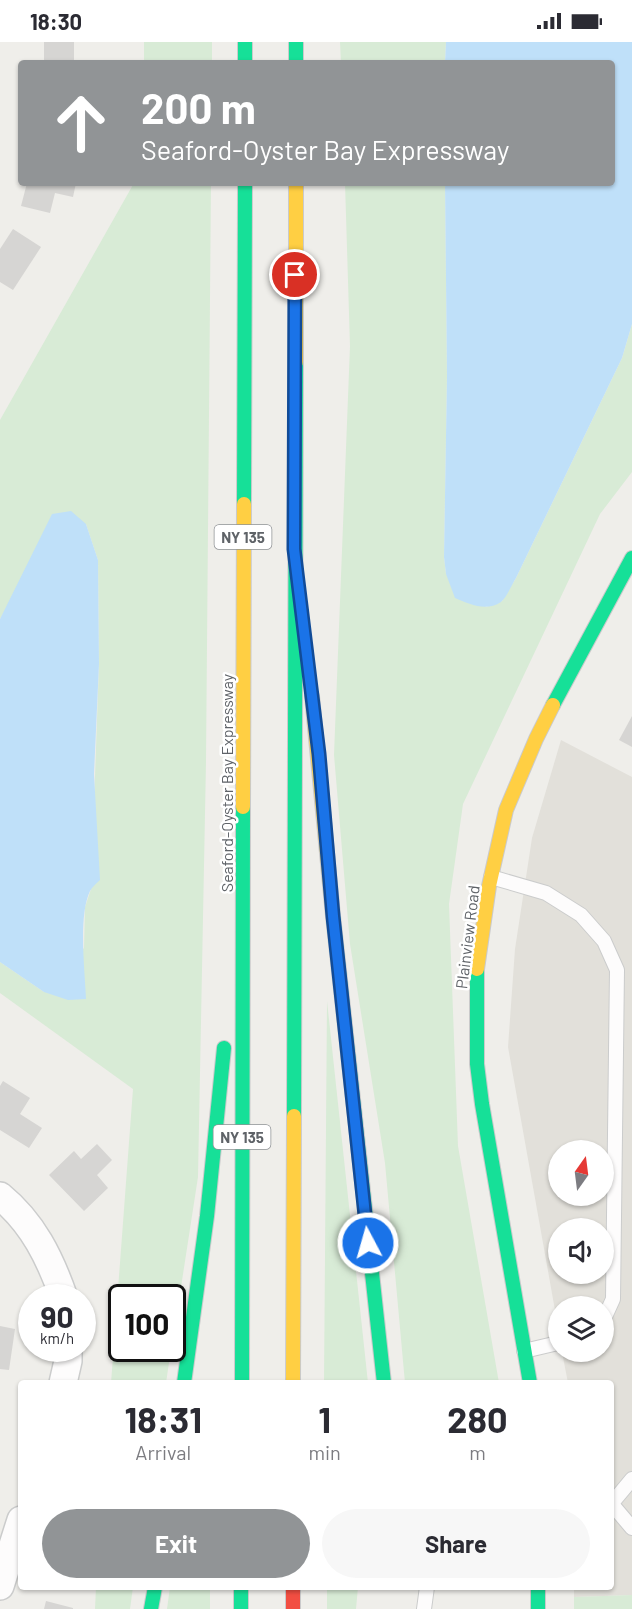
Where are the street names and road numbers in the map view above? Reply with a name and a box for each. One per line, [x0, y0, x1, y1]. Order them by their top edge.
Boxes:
road number: NY 135 [214, 525, 272, 549]
street label: Seaford-Oyster Bay Expressway [217, 673, 236, 892]
street label: Plainview Road [451, 884, 483, 990]
road number: NY 135 [214, 1125, 270, 1149]

